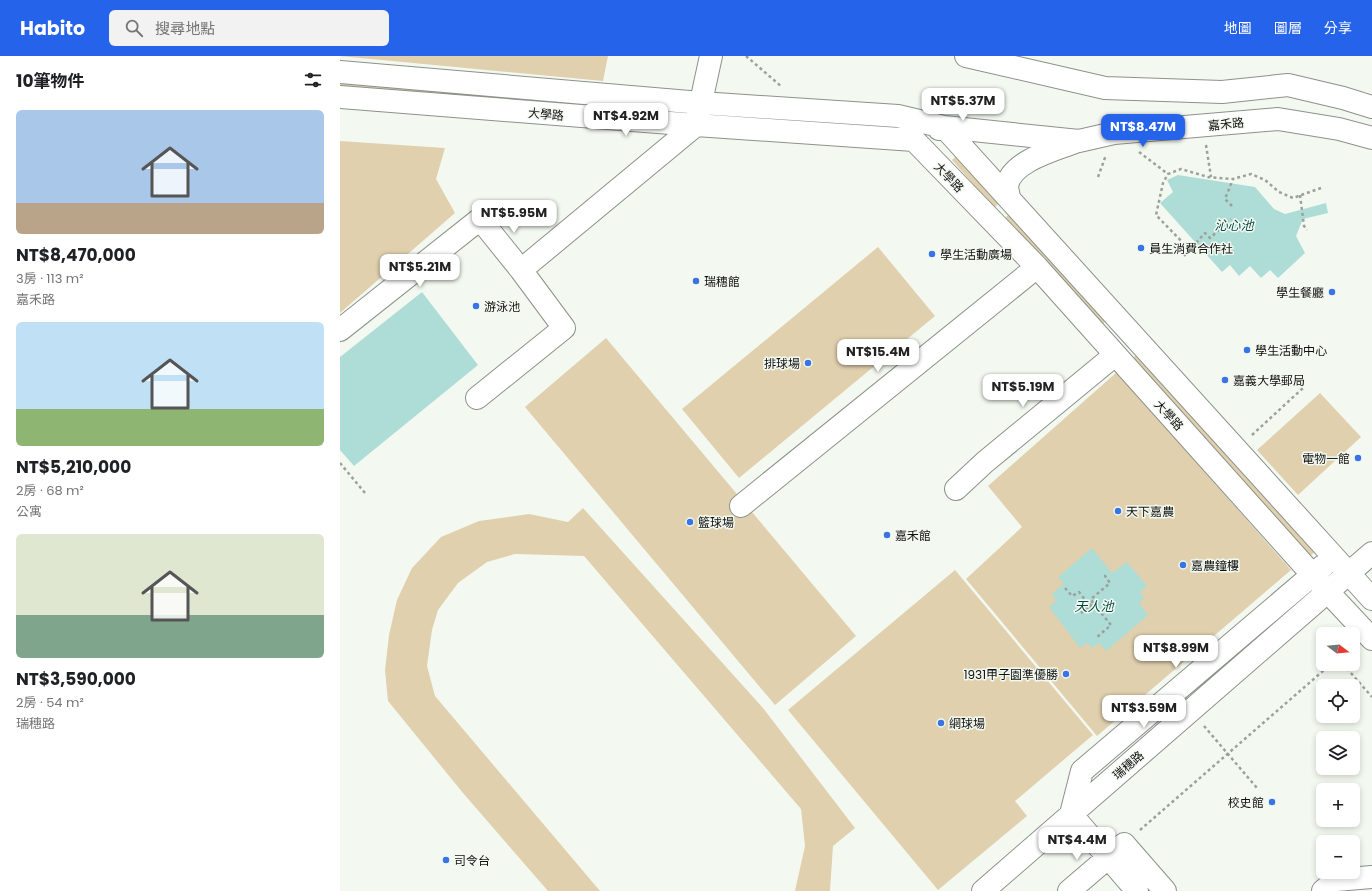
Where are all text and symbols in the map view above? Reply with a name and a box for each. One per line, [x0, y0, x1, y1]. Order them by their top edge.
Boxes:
search box [109, 10, 389, 46]
text: Habito [20, 15, 85, 42]
icon: search [123, 17, 145, 39]
text: 搜尋地點 [155, 18, 215, 39]
text: 地圖 [1224, 18, 1252, 38]
text: 圖層 [1274, 18, 1302, 38]
text: 分享 [1324, 18, 1352, 38]
text: 10筆物件 [16, 69, 84, 93]
icon: filters [302, 69, 324, 91]
pin: NT$5.37M [922, 88, 1004, 122]
text: NT$5.37M [931, 91, 995, 110]
pin: NT$4.92M [585, 103, 667, 137]
street label: 大學路 [527, 104, 565, 124]
text: NT$4.92M [593, 106, 659, 125]
pin: NT$8.47M [1102, 114, 1184, 148]
street label: 嘉禾路 [1207, 114, 1245, 134]
text: NT$8.47M [1110, 117, 1176, 136]
icon: home [134, 136, 206, 208]
street label: 大學路 [930, 158, 968, 196]
pin: NT$5.95M [473, 200, 555, 234]
text: NT$5.95M [481, 203, 547, 222]
water label: 沁心池 [1214, 216, 1255, 235]
place label: 員生消費合作社 [1149, 240, 1233, 257]
text: NT$8,470,000 [16, 243, 136, 267]
marker: 員生消費合作社 [1136, 243, 1146, 253]
place label: 學生活動廣場 [940, 246, 1012, 263]
marker: 學生活動廣場 [927, 249, 937, 259]
pin: NT$5.21M [379, 254, 461, 288]
text: NT$5.21M [389, 257, 451, 276]
text: 3房 · 113 m² [16, 269, 83, 288]
place label: 瑞穗館 [704, 273, 740, 290]
marker: 瑞穗館 [691, 276, 701, 286]
place label: 學生餐廳 [1276, 284, 1324, 301]
marker: 學生餐廳 [1327, 287, 1337, 297]
text: 嘉禾路 [16, 290, 55, 309]
place label: 游泳池 [484, 298, 520, 315]
marker: 游泳池 [471, 301, 481, 311]
pin: NT$15.4M [837, 339, 919, 373]
text: NT$15.4M [846, 342, 910, 361]
place label: 學生活動中心 [1255, 342, 1327, 359]
marker: 學生活動中心 [1242, 345, 1252, 355]
icon: home [134, 348, 206, 420]
place label: 排球場 [764, 355, 800, 372]
marker: 排球場 [803, 358, 813, 368]
place label: 嘉義大學郵局 [1233, 372, 1305, 389]
pin: NT$5.19M [982, 374, 1064, 408]
marker: 嘉義大學郵局 [1220, 375, 1230, 385]
text: NT$5.19M [992, 377, 1054, 396]
street label: 大學路 [1151, 396, 1187, 434]
place label: 電物一館 [1302, 450, 1350, 467]
marker: 電物一館 [1353, 453, 1363, 463]
text: NT$5,210,000 [16, 455, 131, 479]
text: 2房 · 68 m² [16, 481, 84, 500]
text: 公寓 [16, 502, 42, 521]
place label: 天下嘉農 [1126, 503, 1174, 520]
marker: 天下嘉農 [1113, 506, 1123, 516]
place label: 籃球場 [698, 514, 734, 531]
marker: 籃球場 [685, 517, 695, 527]
place label: 嘉禾館 [895, 527, 931, 544]
marker: 嘉禾館 [882, 530, 892, 540]
place label: 嘉農鐘樓 [1191, 557, 1239, 574]
icon: home [134, 560, 206, 632]
marker: 嘉農鐘樓 [1178, 560, 1188, 570]
water label: 天人池 [1074, 597, 1115, 616]
north arrow [1316, 627, 1360, 671]
map controls [1316, 627, 1360, 879]
pin: NT$8.99M [1135, 635, 1217, 669]
text: NT$8.99M [1143, 638, 1209, 657]
place label: 1931甲子園準優勝 [964, 666, 1058, 683]
text: NT$3,590,000 [16, 667, 136, 691]
marker: 1931甲子園準優勝 [1061, 669, 1071, 679]
button: locate [1316, 679, 1360, 723]
text: 2房 · 54 m² [16, 693, 84, 712]
pin: NT$3.59M [1103, 695, 1185, 729]
text: NT$3.59M [1111, 698, 1177, 717]
text: 瑞穗路 [16, 714, 55, 733]
place label: 網球場 [949, 715, 985, 732]
marker: 網球場 [936, 718, 946, 728]
button: layers [1316, 731, 1360, 775]
street label: 瑞穗路 [1109, 747, 1147, 783]
button: + [1316, 783, 1360, 827]
place label: 校史館 [1228, 794, 1264, 811]
marker: 校史館 [1267, 797, 1277, 807]
pin: NT$4.4M [1040, 827, 1114, 861]
text: NT$4.4M [1047, 830, 1107, 849]
button: − [1316, 835, 1360, 879]
place label: 司令台 [454, 852, 490, 869]
marker: 司令台 [441, 855, 451, 865]

